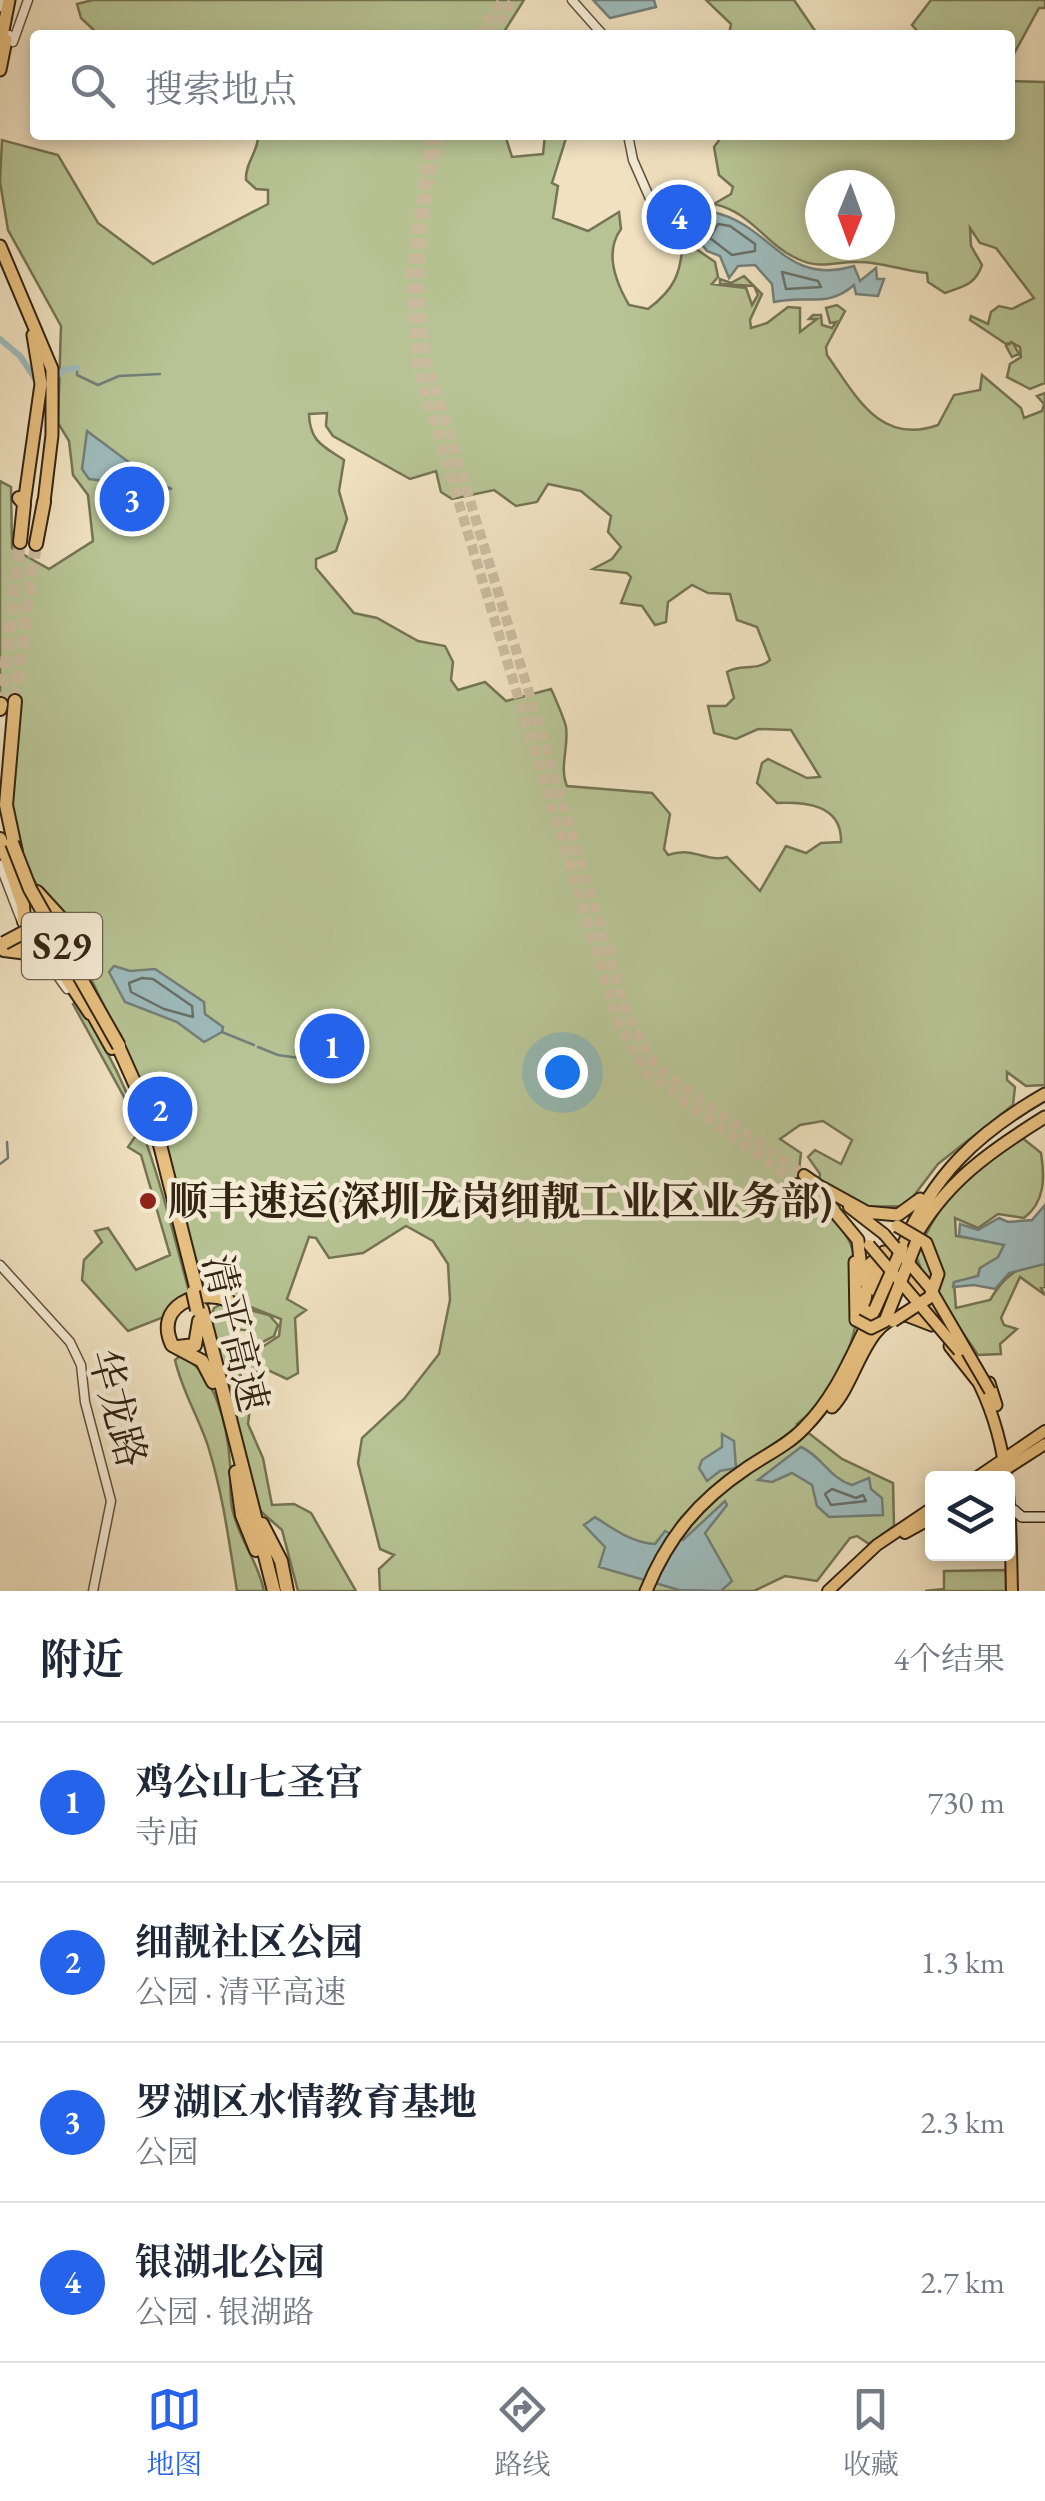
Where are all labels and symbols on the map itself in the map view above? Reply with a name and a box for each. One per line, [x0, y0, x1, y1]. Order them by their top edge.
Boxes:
north arrow [805, 170, 895, 260]
pin: 4 [646, 180, 712, 254]
pin: 3 [100, 462, 164, 536]
road number: S29 [22, 913, 102, 979]
pin: 1 [300, 1008, 364, 1084]
your location [537, 1047, 588, 1098]
pin: 2 [128, 1072, 192, 1146]
place label: 顺丰速运(深圳龙岗细靓工业区业务部) [168, 1175, 832, 1227]
marker: 顺丰速运(深圳龙岗细靓工业区业务部) [137, 1190, 159, 1212]
street label: 清平高速 [191, 1249, 281, 1417]
street label: 华龙路 [77, 1343, 159, 1473]

